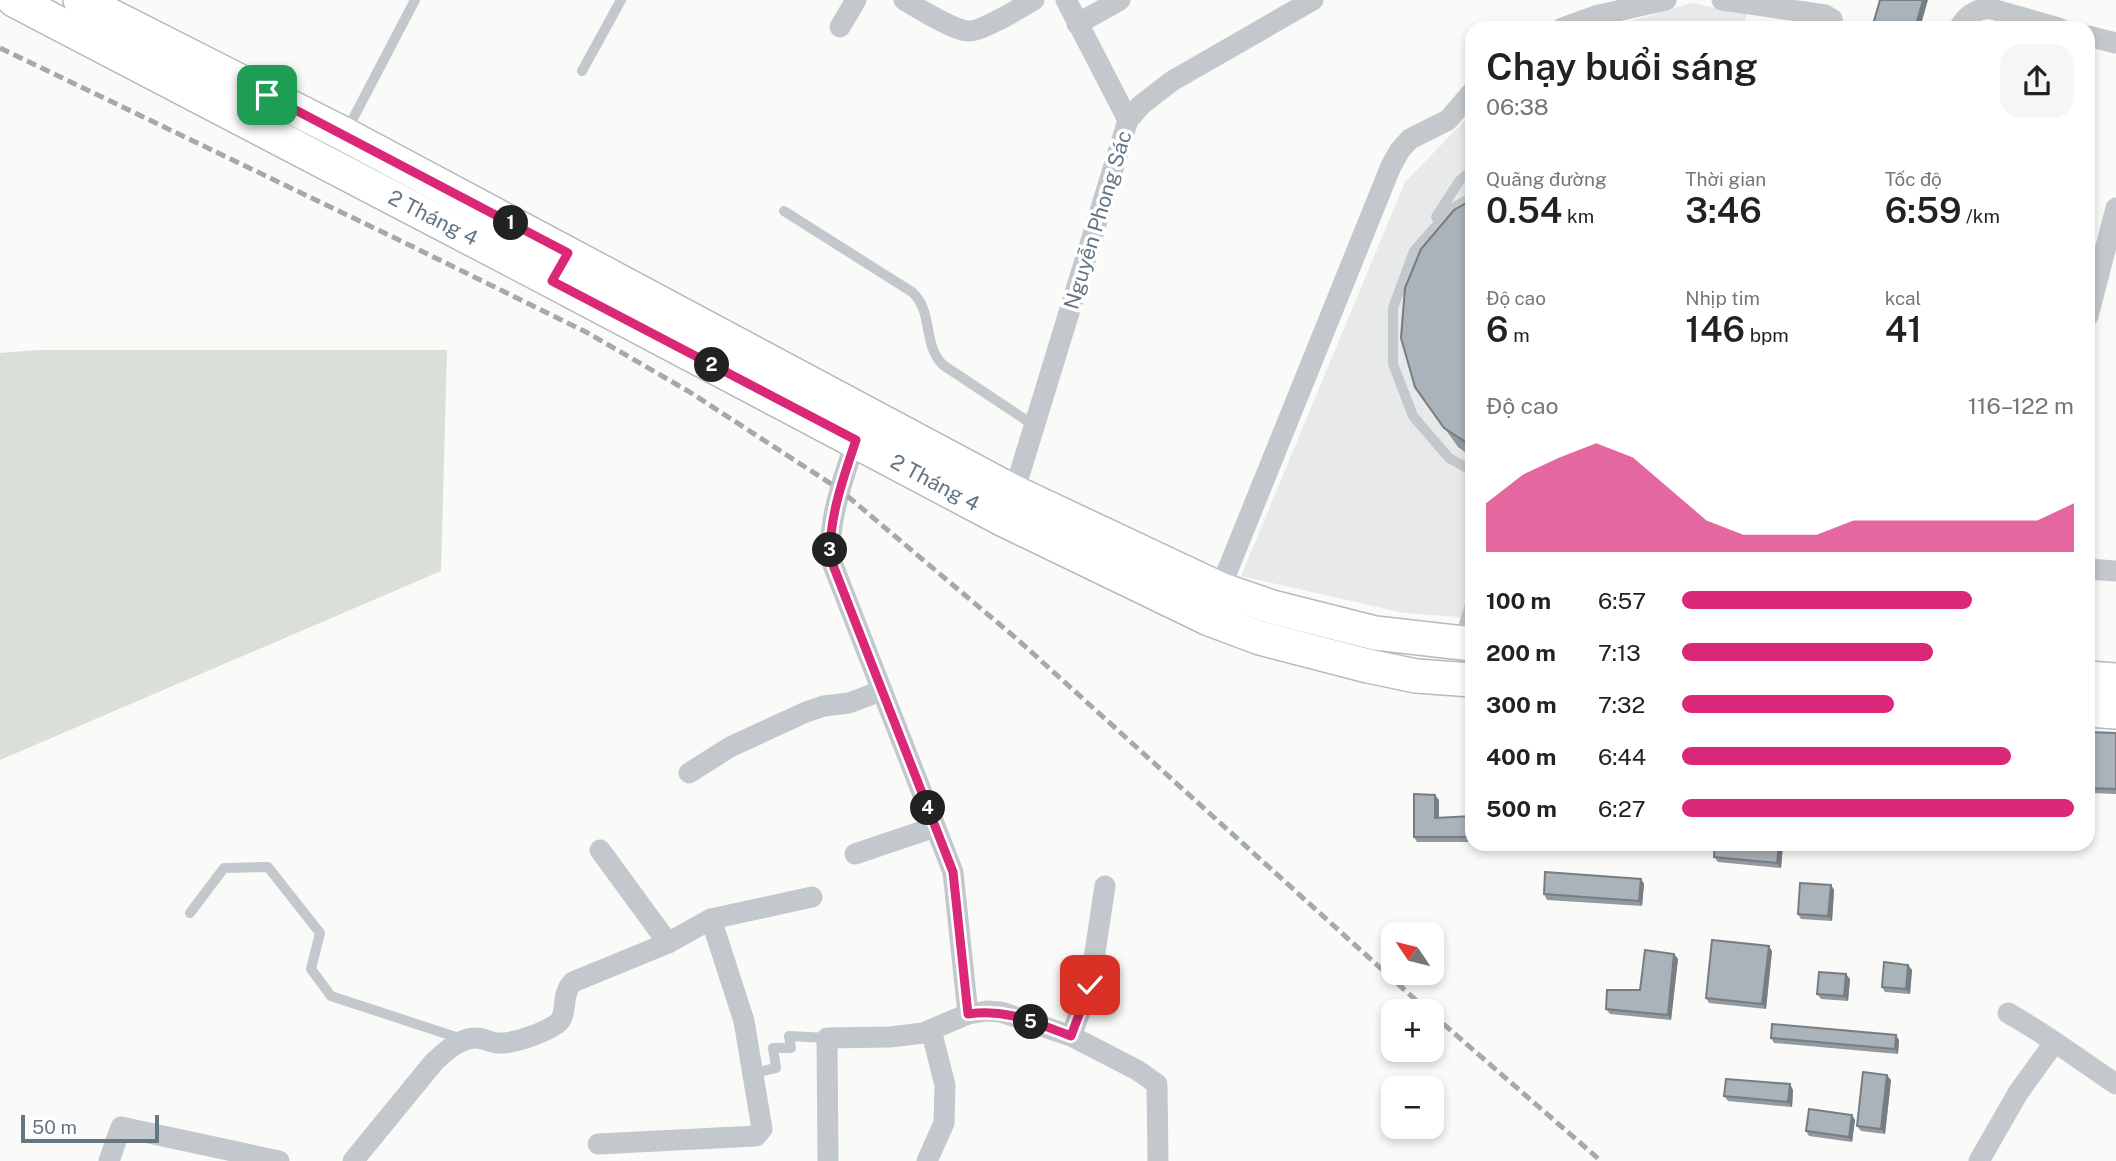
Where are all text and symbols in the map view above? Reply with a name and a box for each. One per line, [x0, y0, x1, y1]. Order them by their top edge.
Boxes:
text: Chạy buổi sáng [1486, 44, 1758, 89]
button: share [2000, 44, 2074, 118]
pin [237, 65, 297, 125]
icon: arrive [248, 76, 286, 114]
text: 06:38 [1486, 93, 1549, 120]
street label: Nguyễn Phong Sác [1058, 128, 1137, 312]
text: Quãng đường [1486, 168, 1607, 190]
text: Thời gian [1685, 168, 1766, 190]
text: Tốc độ [1885, 168, 1942, 190]
street label: 2 Tháng 4 [384, 184, 482, 251]
text: 0.54 [1486, 190, 1562, 231]
text: 3:46 [1685, 190, 1762, 231]
text: 6:59 [1885, 190, 1961, 231]
text: km [1562, 205, 1594, 227]
text: /km [1961, 205, 2000, 227]
pin: 1 [494, 206, 528, 241]
text: 1 [506, 211, 515, 233]
text: Độ cao [1486, 287, 1546, 309]
text: Nhịp tim [1685, 287, 1760, 309]
text: kcal [1885, 287, 1921, 309]
text: 6 [1486, 309, 1509, 350]
text: 146 [1685, 309, 1745, 350]
text: 41 [1885, 309, 1922, 350]
text: m [1509, 324, 1530, 346]
text: bpm [1745, 324, 1789, 346]
pin: 2 [694, 348, 730, 382]
text: 2 [705, 353, 718, 375]
text: Độ cao [1486, 392, 1558, 419]
text: 116–122 m [1968, 392, 2074, 419]
street label: 2 Tháng 4 [886, 449, 984, 516]
pin: 3 [812, 532, 848, 568]
text: 3 [823, 538, 836, 560]
text: 100 m [1486, 587, 1551, 614]
text: 6:57 [1598, 587, 1646, 614]
text: 200 m [1486, 639, 1556, 666]
text: 7:13 [1598, 639, 1641, 666]
text: 300 m [1486, 691, 1557, 718]
text: 7:32 [1598, 691, 1645, 718]
text: 400 m [1486, 743, 1556, 770]
text: 6:44 [1598, 743, 1646, 770]
pin: 4 [911, 790, 946, 826]
text: 500 m [1486, 795, 1557, 822]
text: 6:27 [1598, 795, 1645, 822]
text: 4 [921, 796, 934, 818]
north arrow [1381, 922, 1444, 985]
map controls [1381, 922, 1444, 1139]
pin [1060, 955, 1120, 1015]
icon: check [1071, 966, 1109, 1004]
button: + [1381, 999, 1444, 1062]
pin: 5 [1014, 1004, 1048, 1040]
text: 5 [1024, 1010, 1037, 1032]
button: − [1381, 1076, 1444, 1139]
scale bar [21, 1112, 159, 1144]
text: 50 m [32, 1116, 77, 1138]

